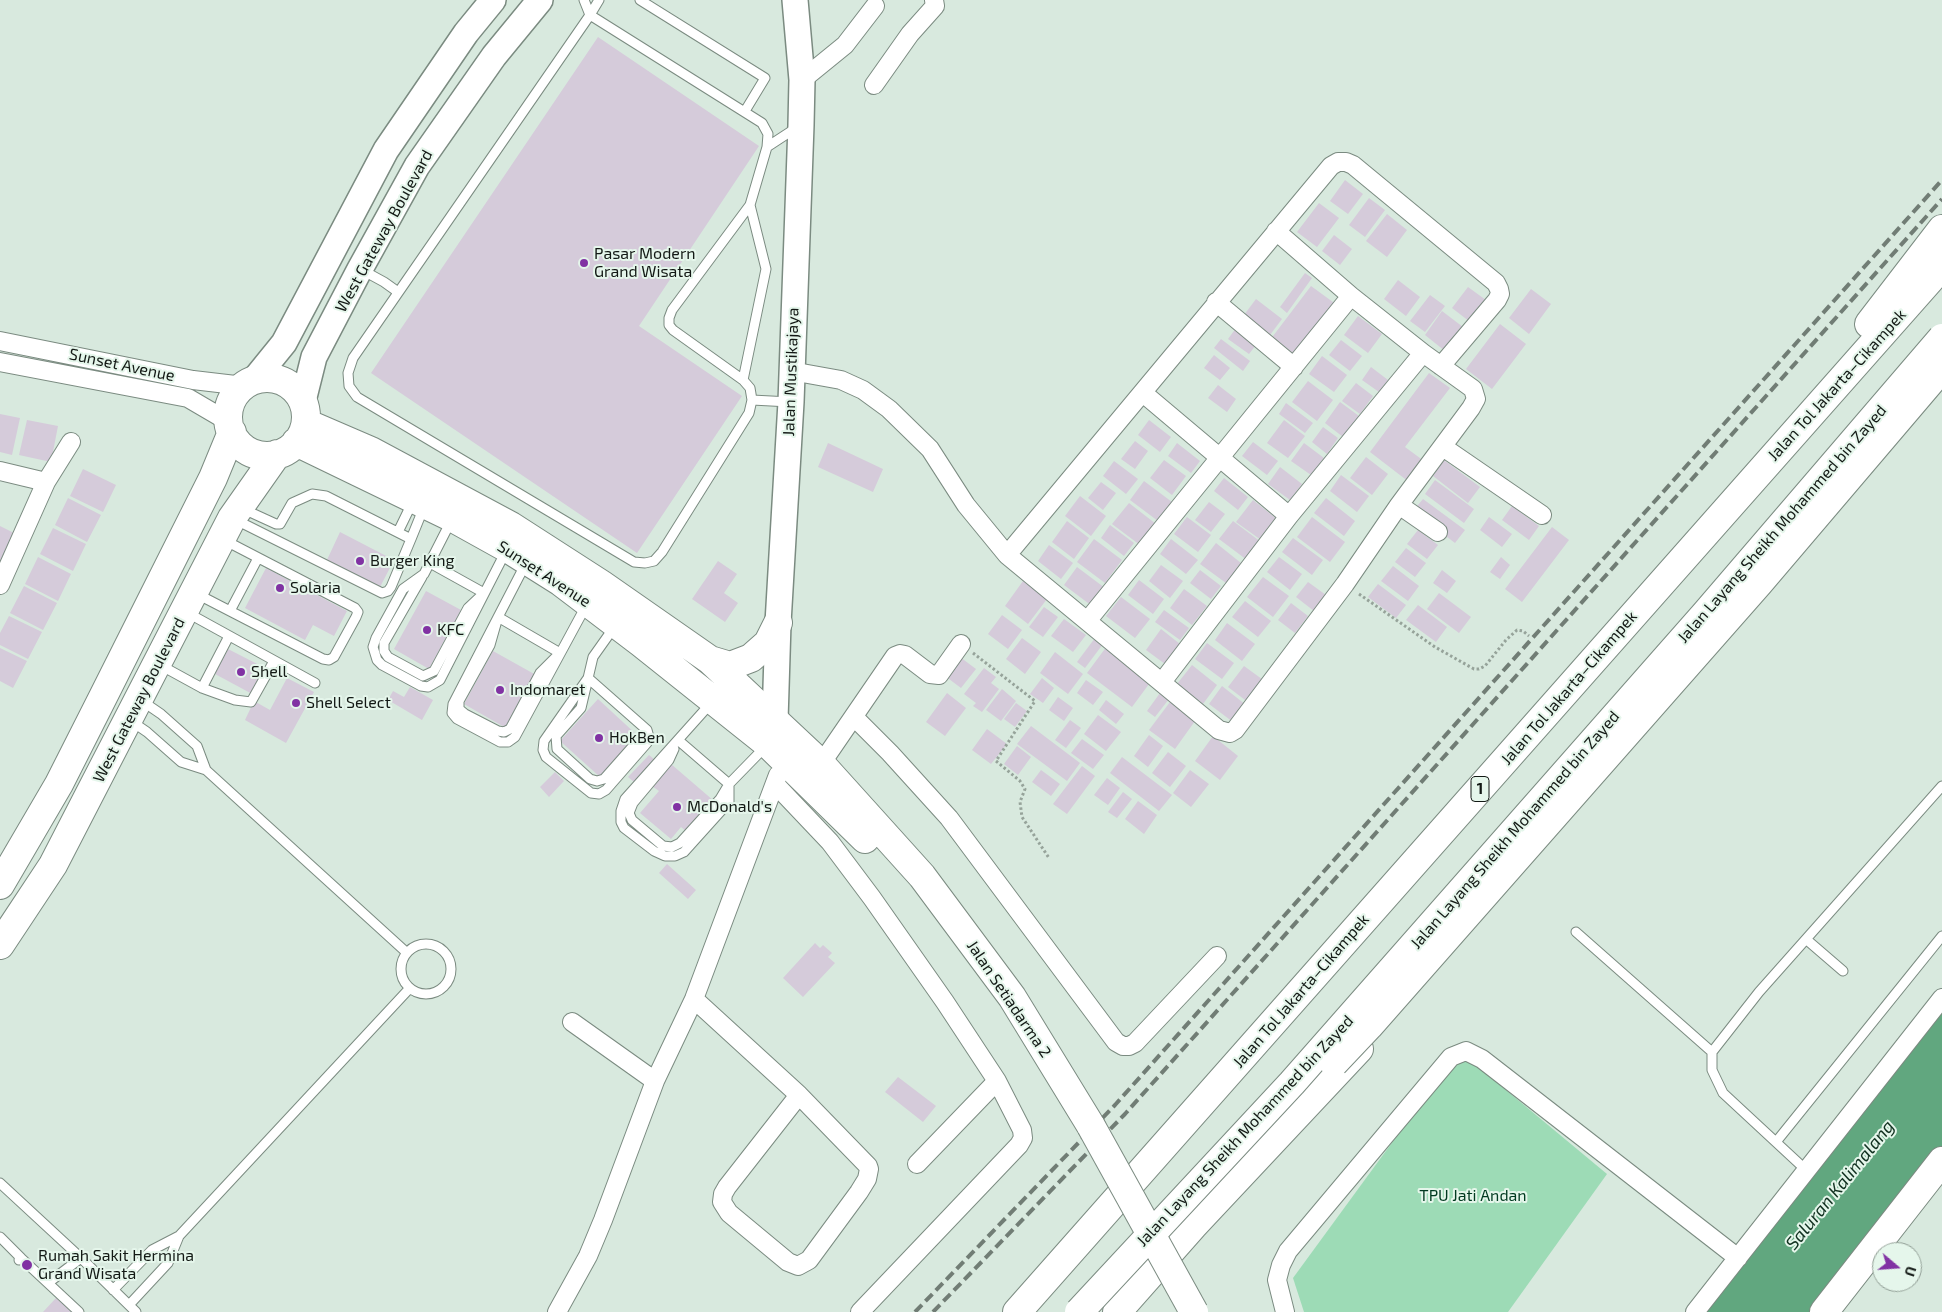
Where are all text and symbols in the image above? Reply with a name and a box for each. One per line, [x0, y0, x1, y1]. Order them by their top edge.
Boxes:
street label: West Gateway Boulevard [331, 146, 437, 316]
place label: Pasar Modern Grand Wisata [594, 244, 696, 282]
marker: Pasar Modern Grand Wisata [578, 257, 590, 269]
street label: Jalan Tol Jakarta–Cikampek [1764, 305, 1910, 465]
street label: Jalan Mustikajaya [779, 307, 803, 437]
street label: Sunset Avenue [67, 344, 177, 386]
street label: Jalan Layang Sheikh Mohammed bin Zayed [1673, 401, 1891, 647]
street label: Sunset Avenue [494, 537, 594, 611]
place label: Burger King [370, 551, 454, 571]
marker: Burger King [354, 555, 366, 567]
place label: Solaria [290, 578, 341, 598]
marker: Solaria [274, 582, 286, 594]
street label: Jalan Tol Jakarta–Cikampek [1497, 607, 1641, 769]
street label: West Gateway Boulevard [89, 614, 189, 786]
place label: KFC [437, 620, 464, 640]
marker: KFC [421, 624, 433, 636]
place label: Shell [251, 662, 287, 682]
marker: Shell [235, 666, 247, 678]
place label: Indomaret [510, 680, 585, 700]
marker: Indomaret [494, 684, 506, 696]
place label: Shell Select [306, 693, 391, 713]
marker: Shell Select [290, 697, 302, 709]
street label: Jalan Layang Sheikh Mohammed bin Zayed [1406, 707, 1624, 953]
place label: HokBen [609, 728, 665, 748]
marker: HokBen [593, 732, 605, 744]
road number: 1 [1471, 776, 1489, 802]
place label: McDonald's [687, 797, 772, 817]
marker: McDonald's [671, 801, 683, 813]
street label: Jalan Tol Jakarta–Cikampek [1229, 910, 1373, 1072]
street label: Jalan Setiadarma 2 [963, 937, 1055, 1061]
street label: Jalan Layang Sheikh Mohammed bin Zayed [1133, 1011, 1357, 1251]
water label: Saluran Kalimalang [1781, 1116, 1899, 1254]
park label: TPU Jati Andan [1419, 1186, 1527, 1206]
north arrow [1872, 1242, 1922, 1292]
place label: Rumah Sakit Hermina Grand Wisata [38, 1246, 194, 1284]
marker: Rumah Sakit Hermina Grand Wisata [20, 1258, 34, 1272]
text: U [1901, 1264, 1920, 1279]

